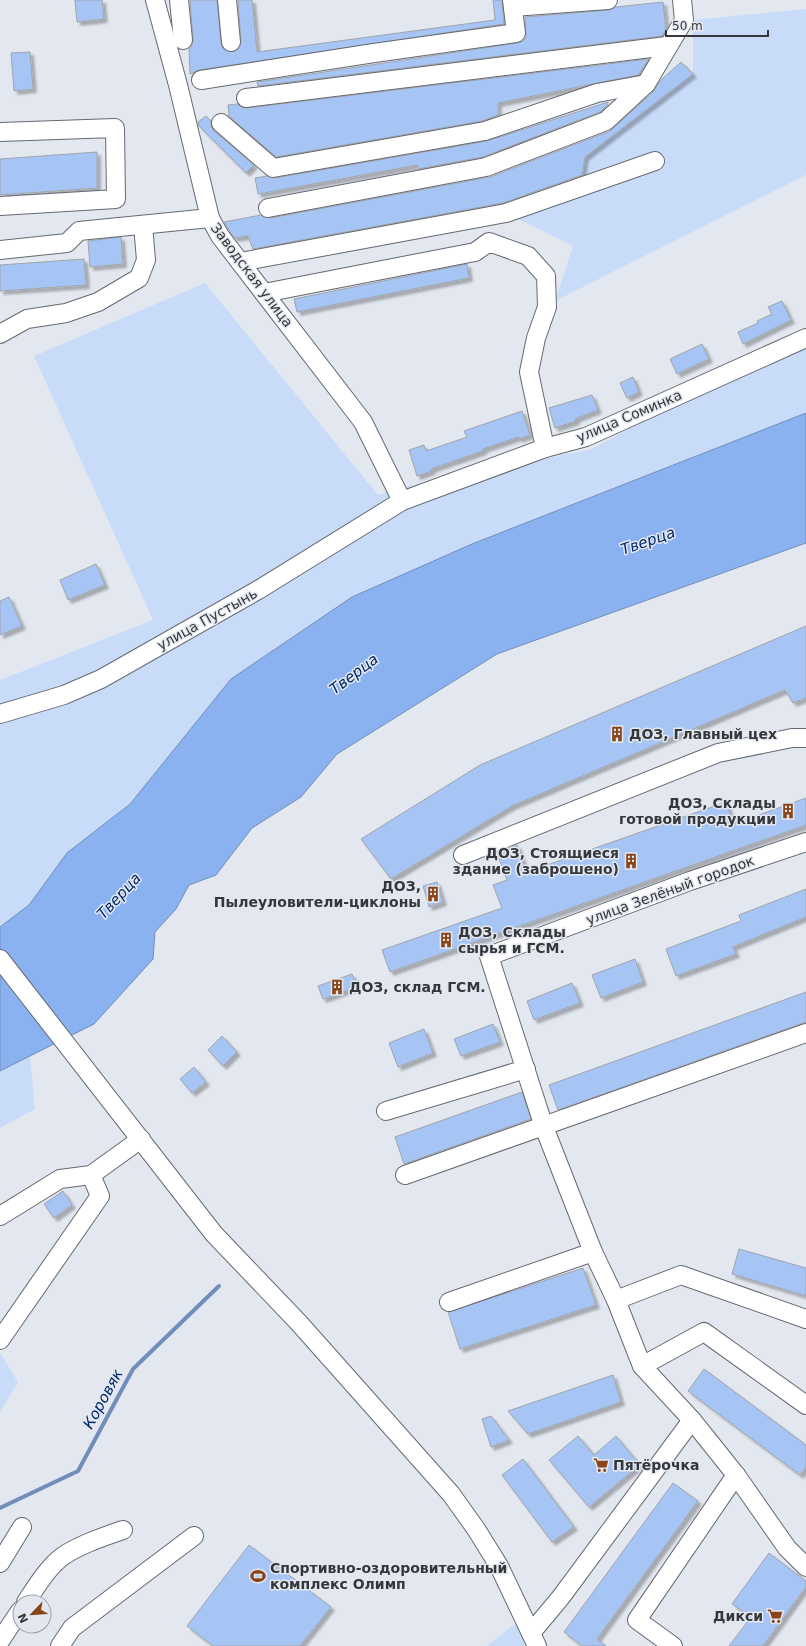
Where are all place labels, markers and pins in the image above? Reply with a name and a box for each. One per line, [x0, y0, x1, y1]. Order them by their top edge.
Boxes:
building icon: ДОЗ, Главный цех [608, 725, 626, 743]
place label: ДОЗ, Главный цех [629, 726, 777, 742]
place label: ДОЗ, Склады готовой продукции [619, 795, 776, 827]
building icon: ДОЗ, Склады готовой продукции [779, 802, 797, 820]
place label: ДОЗ, Стоящиеся здание (заброшено) [453, 845, 619, 877]
building icon: ДОЗ, Стоящиеся здание (заброшено) [622, 852, 640, 870]
place label: ДОЗ, Пылеуловители-циклоны [214, 878, 421, 910]
building icon: ДОЗ, Пылеуловители-циклоны [424, 885, 442, 903]
place label: ДОЗ, Склады сырья и ГСМ. [458, 924, 566, 956]
building icon: ДОЗ, Склады сырья и ГСМ. [437, 931, 455, 949]
building icon: ДОЗ, склад ГСМ. [328, 978, 346, 996]
place label: ДОЗ, склад ГСМ. [349, 979, 486, 995]
supermarket icon: Пятёрочка [592, 1456, 610, 1474]
place label: Пятёрочка [613, 1457, 700, 1473]
place label: Спортивно-оздоровительный комплекс Олимп [270, 1560, 507, 1592]
sports icon: Спортивно-оздоровительный комплекс Олимп [249, 1567, 267, 1585]
supermarket icon: Дикси [766, 1607, 784, 1625]
place label: Дикси [713, 1608, 763, 1624]

